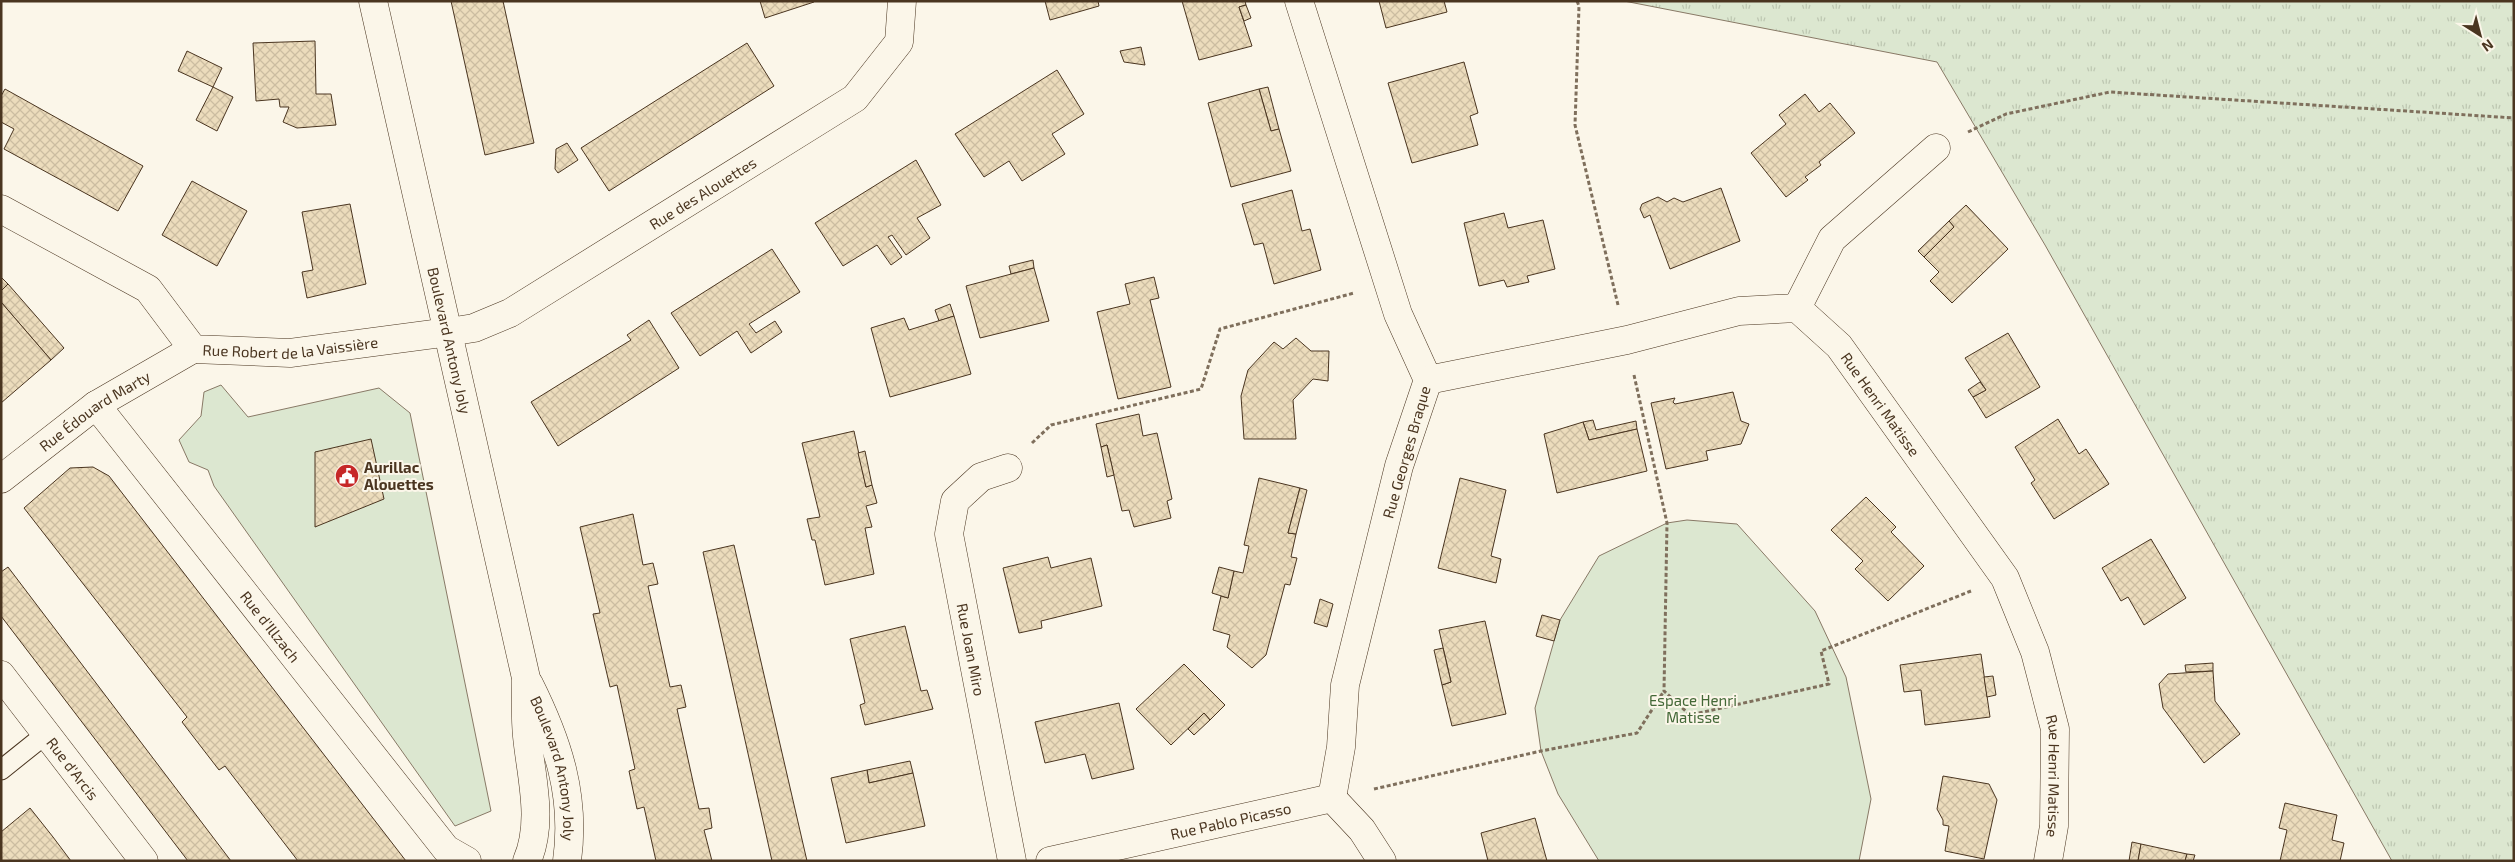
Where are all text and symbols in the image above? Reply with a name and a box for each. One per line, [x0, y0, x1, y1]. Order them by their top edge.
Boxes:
north arrow [2455, 10, 2505, 60]
text: N [2479, 36, 2497, 56]
street label: Rue des Alouettes [646, 153, 759, 233]
street label: Boulevard Antony Joly [424, 265, 475, 416]
street label: Rue Robert de la Vaissière [202, 332, 379, 362]
street label: Rue Henri Matisse [1837, 349, 1924, 460]
street label: Rue Édouard Marty [35, 367, 153, 455]
street label: Rue Georges Braque [1378, 384, 1434, 520]
place label: Aurillac Alouettes [364, 458, 434, 493]
public building icon: Aurillac Alouettes [334, 463, 360, 489]
street label: Rue d'Illzach [237, 587, 304, 666]
street label: Rue Joan Miro [954, 602, 989, 697]
park label: Espace Henri Matisse [1649, 691, 1737, 726]
street label: Boulevard Antony Joly [527, 693, 578, 841]
street label: Rue Henri Matisse [2043, 712, 2064, 839]
street label: Rue d'Arcis [43, 734, 103, 804]
street label: Rue Pablo Picasso [1168, 798, 1293, 843]

